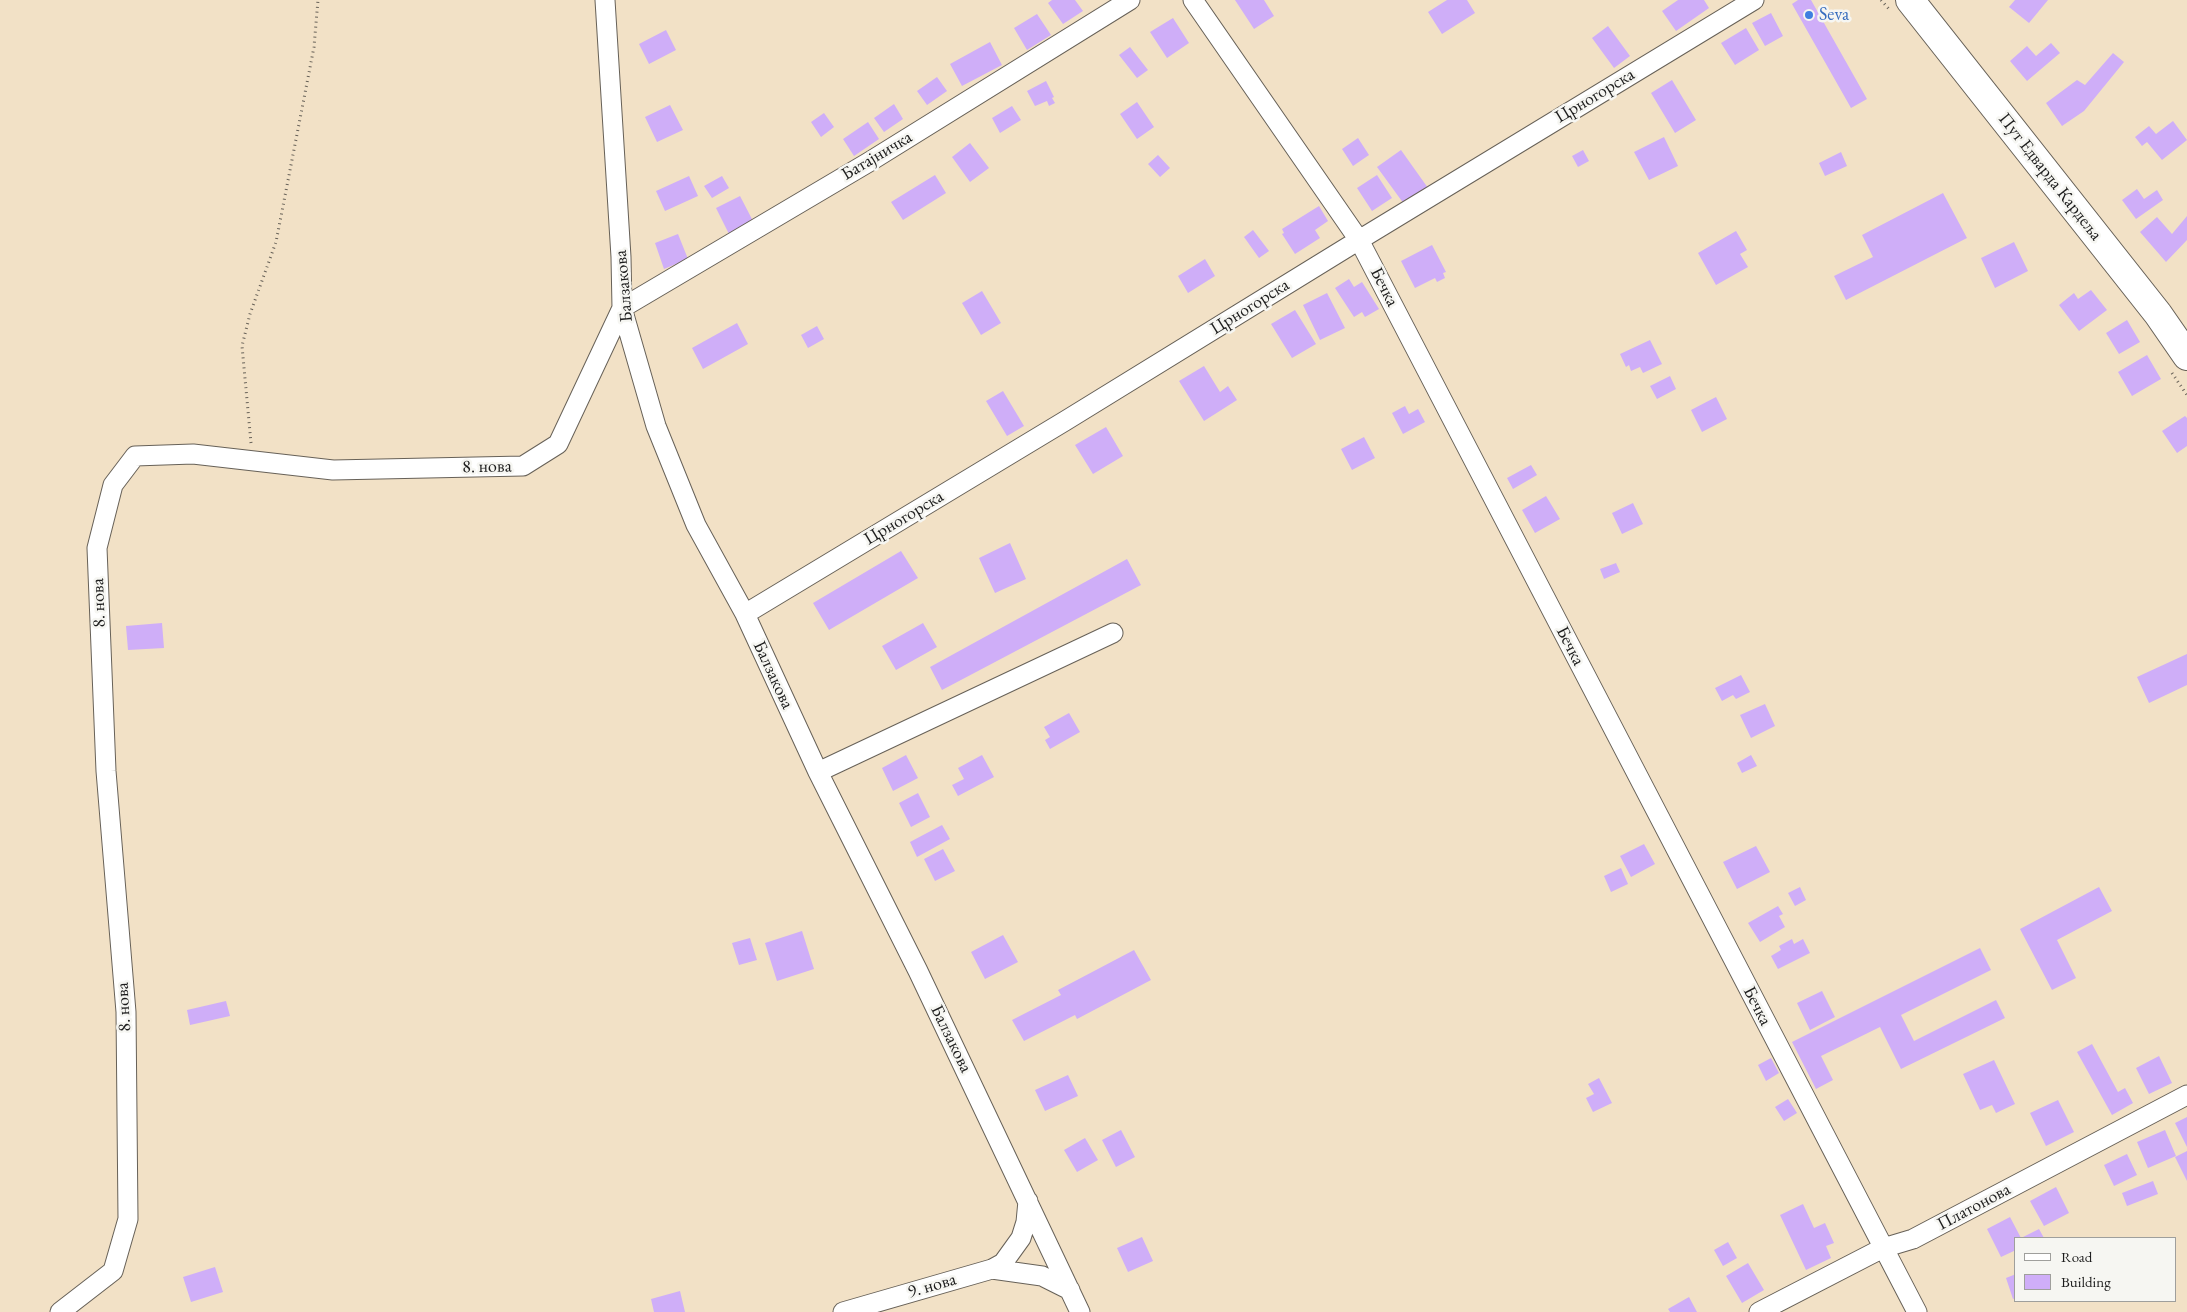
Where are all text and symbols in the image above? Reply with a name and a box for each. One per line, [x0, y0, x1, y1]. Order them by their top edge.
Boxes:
place label: Seva [1819, 4, 1849, 26]
marker: Seva [1803, 9, 1815, 21]
street label: Црногорска [1551, 64, 1639, 128]
street label: Пут Едварда Кардеља [1993, 109, 2107, 245]
street label: Батајничка [838, 126, 916, 186]
street label: Балзакова [610, 249, 638, 323]
street label: Бечка [1365, 264, 1403, 310]
street label: Црногорска [1207, 274, 1293, 340]
street label: 8. нова [462, 456, 512, 478]
street label: Црногорска [860, 486, 948, 550]
street label: 8. нова [87, 578, 111, 628]
street label: Бечка [1551, 623, 1589, 669]
street label: Балзакова [748, 638, 798, 712]
street label: 8. нова [112, 982, 136, 1032]
street label: Бечка [1738, 983, 1776, 1029]
street label: Балзакова [925, 1002, 977, 1076]
street label: Платонова [1934, 1179, 2014, 1235]
legend [2014, 1237, 2177, 1302]
text: Road [2061, 1247, 2092, 1266]
street label: 9. нова [905, 1269, 959, 1303]
text: Building [2061, 1272, 2111, 1291]

